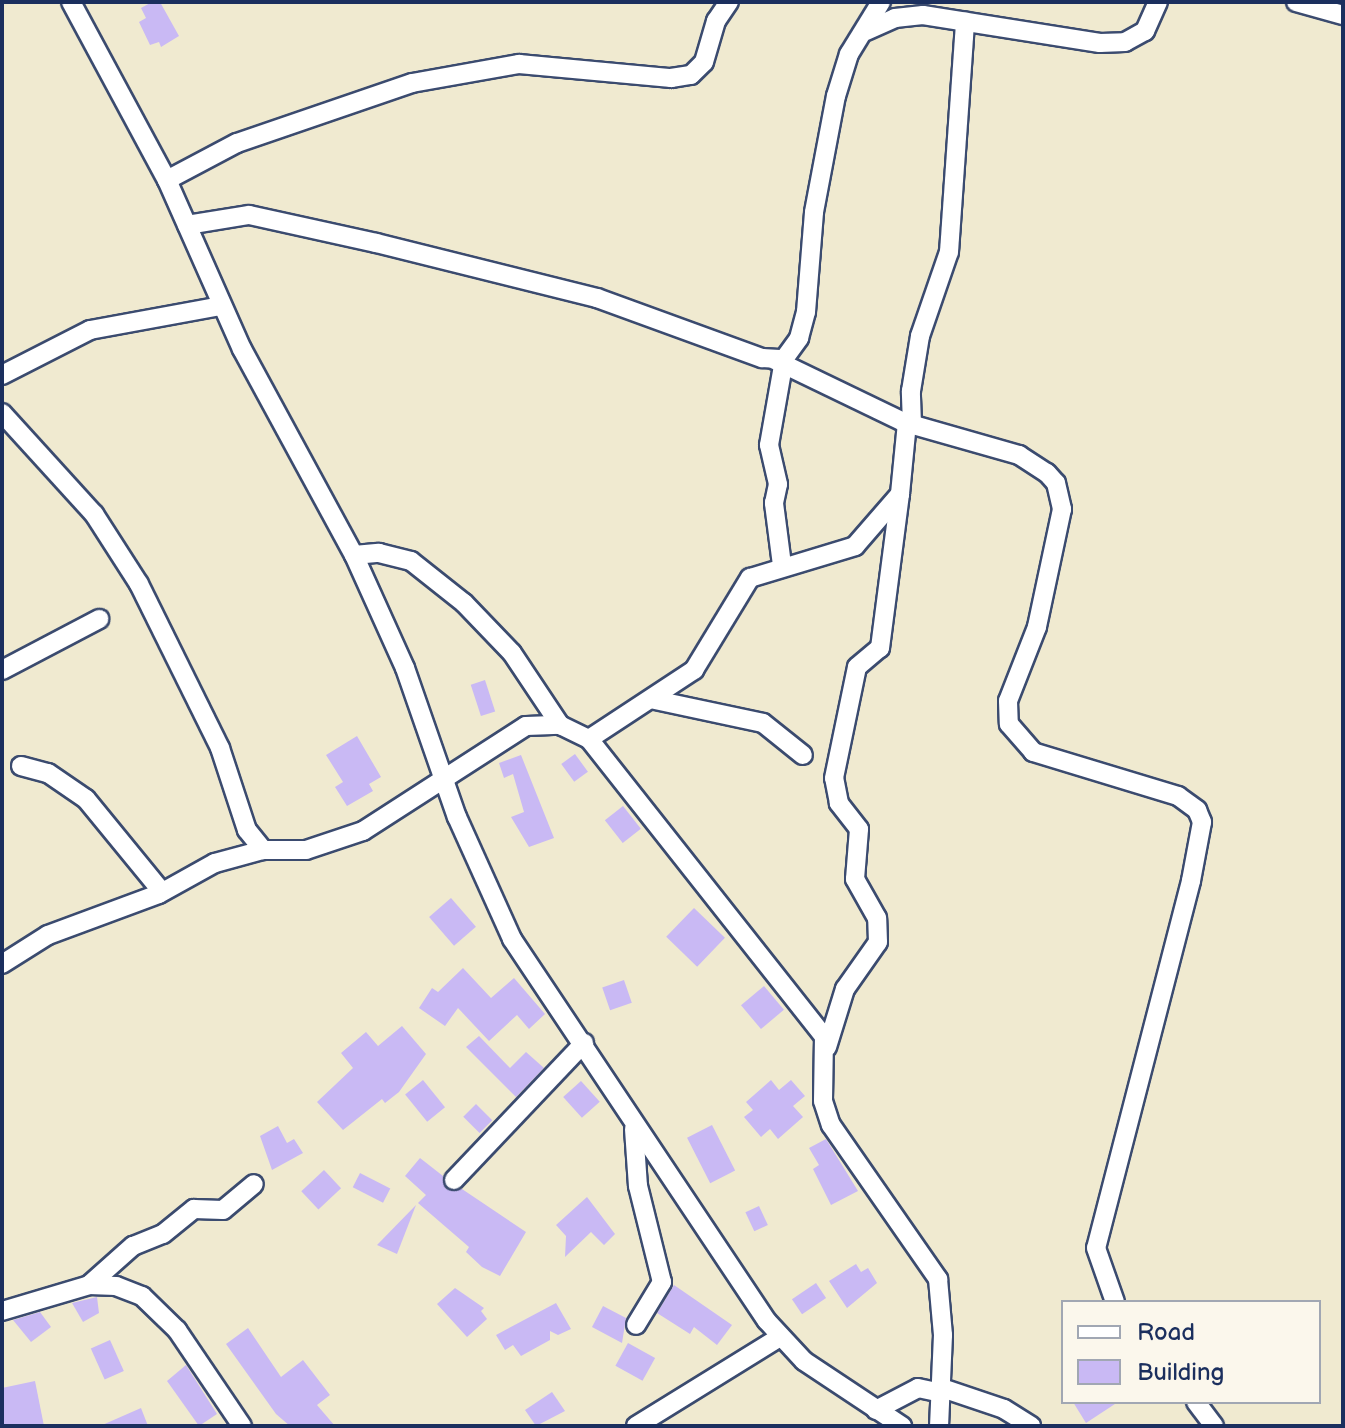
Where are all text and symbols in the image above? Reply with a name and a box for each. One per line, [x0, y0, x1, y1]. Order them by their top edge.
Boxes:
legend [1061, 1300, 1321, 1404]
text: Road [1137, 1318, 1195, 1347]
text: Building [1137, 1358, 1224, 1387]

